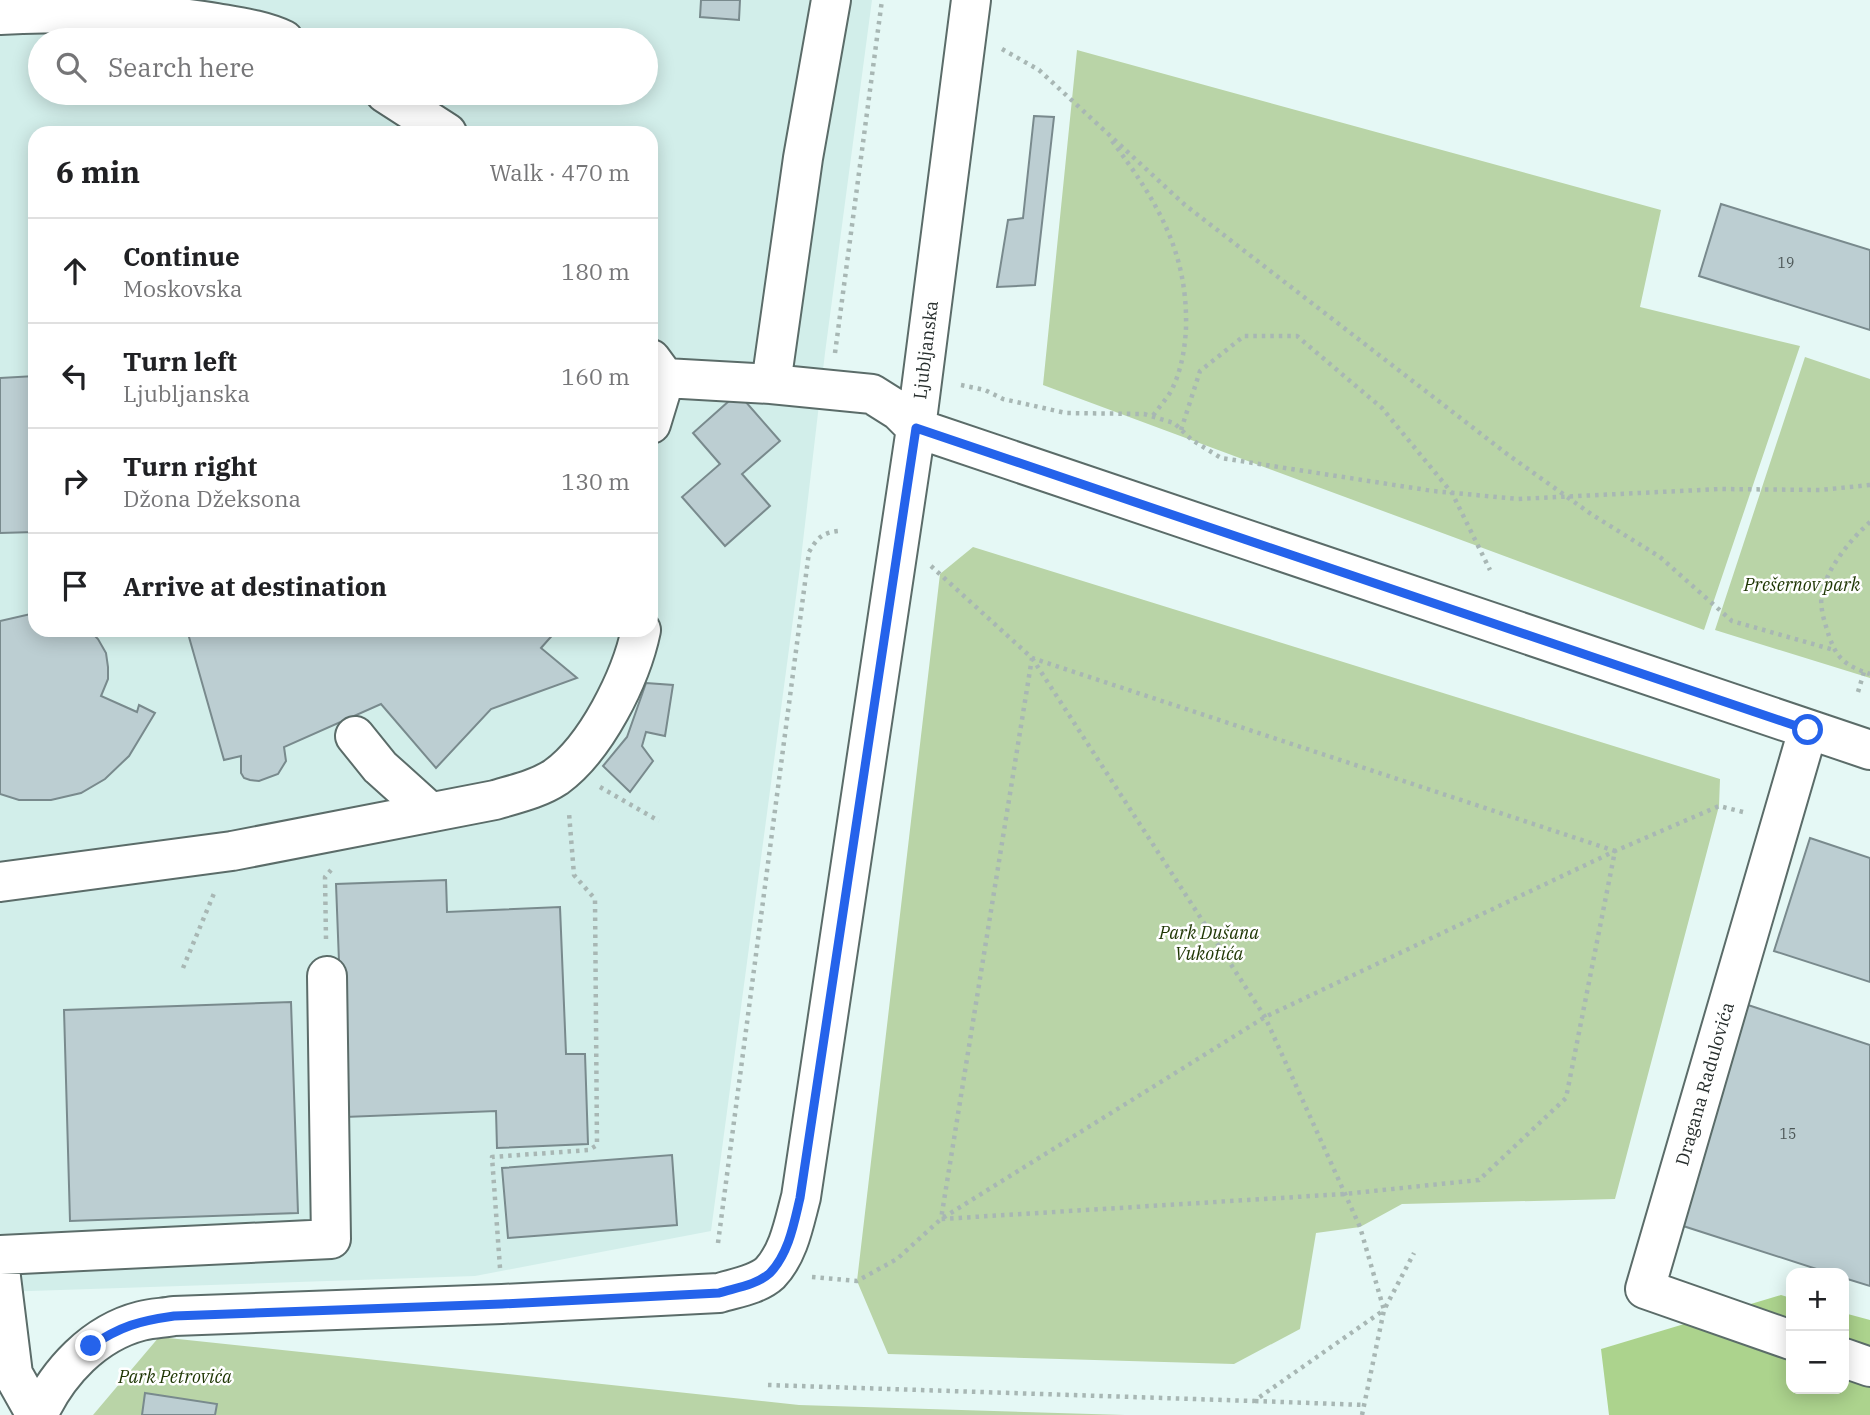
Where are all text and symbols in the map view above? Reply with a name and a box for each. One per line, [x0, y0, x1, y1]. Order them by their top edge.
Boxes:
search box [28, 28, 658, 105]
icon: search [52, 48, 90, 86]
text: Search here [108, 50, 254, 84]
text: 6 min [56, 152, 140, 191]
text: Walk · 470 m [489, 157, 630, 187]
text: Continue [123, 239, 240, 273]
icon: ahead [56, 252, 94, 290]
house number: 19 [1778, 254, 1794, 272]
text: 180 m [561, 256, 630, 286]
text: Moskovska [123, 273, 243, 303]
street label: Ljubljanska [908, 299, 943, 401]
text: Turn left [123, 344, 237, 378]
icon: left [56, 357, 94, 395]
text: 160 m [561, 361, 630, 391]
text: Ljubljanska [123, 378, 250, 408]
text: Turn right [123, 449, 257, 483]
icon: right [56, 462, 94, 500]
text: 130 m [561, 466, 630, 496]
text: Džona Džeksona [123, 483, 301, 513]
icon: arrive [56, 567, 94, 605]
text: Arrive at destination [123, 569, 387, 603]
park label: Prešernov park [1743, 573, 1861, 596]
route start [1792, 714, 1823, 745]
park label: Park Dušana Vukotića [1158, 921, 1259, 965]
street label: Dragana Radulovića [1670, 999, 1739, 1168]
house number: 15 [1780, 1125, 1796, 1143]
map controls [1786, 1268, 1849, 1394]
button: + [1786, 1268, 1849, 1331]
route end [75, 1330, 106, 1361]
button: − [1786, 1331, 1849, 1394]
park label: Park Petrovića [117, 1365, 232, 1388]

